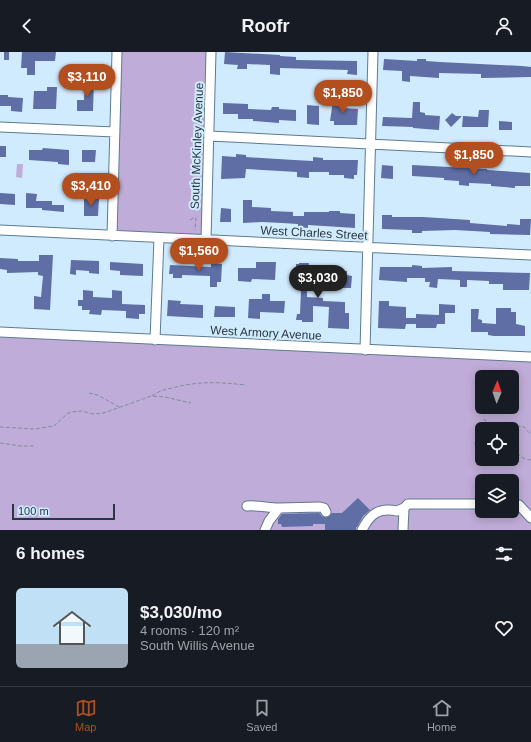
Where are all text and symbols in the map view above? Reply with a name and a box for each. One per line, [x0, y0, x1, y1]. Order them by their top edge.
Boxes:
icon: back [16, 15, 38, 37]
icon: person [493, 15, 515, 37]
text: Roofr [242, 16, 290, 36]
pin: $3,110 [54, 64, 120, 98]
text: $3,110 [67, 69, 107, 84]
pin: $1,850 [310, 80, 376, 114]
street label: South McKinley Avenue [188, 82, 206, 209]
text: $1,850 [323, 85, 363, 100]
pin: $1,850 [441, 142, 507, 176]
text: $1,850 [454, 147, 494, 162]
pin: $3,410 [58, 173, 124, 207]
text: $3,410 [71, 178, 111, 193]
street label: West Charles Street [260, 223, 369, 243]
pin: $1,560 [166, 238, 232, 272]
text: $1,560 [179, 243, 219, 258]
pin: $3,030 [285, 265, 351, 299]
text: $3,030 [298, 270, 338, 285]
street label: West Armory Avenue [210, 323, 322, 343]
north arrow [475, 370, 519, 414]
map controls [475, 370, 519, 518]
button: locate [475, 422, 519, 466]
button: layers [475, 474, 519, 518]
scale bar [12, 502, 115, 521]
text: 100 m [18, 505, 49, 517]
icon: filters [493, 543, 515, 565]
text: 6 homes [16, 544, 85, 563]
text: $3,030/mo [140, 603, 222, 622]
icon: home [48, 604, 96, 652]
icon: heart [493, 617, 515, 639]
text: 4 rooms · 120 m² [140, 623, 239, 638]
text: South Willis Avenue [140, 638, 255, 653]
tab: Map [75, 697, 97, 733]
tab: Saved [246, 697, 277, 733]
tab: Home [427, 697, 456, 733]

